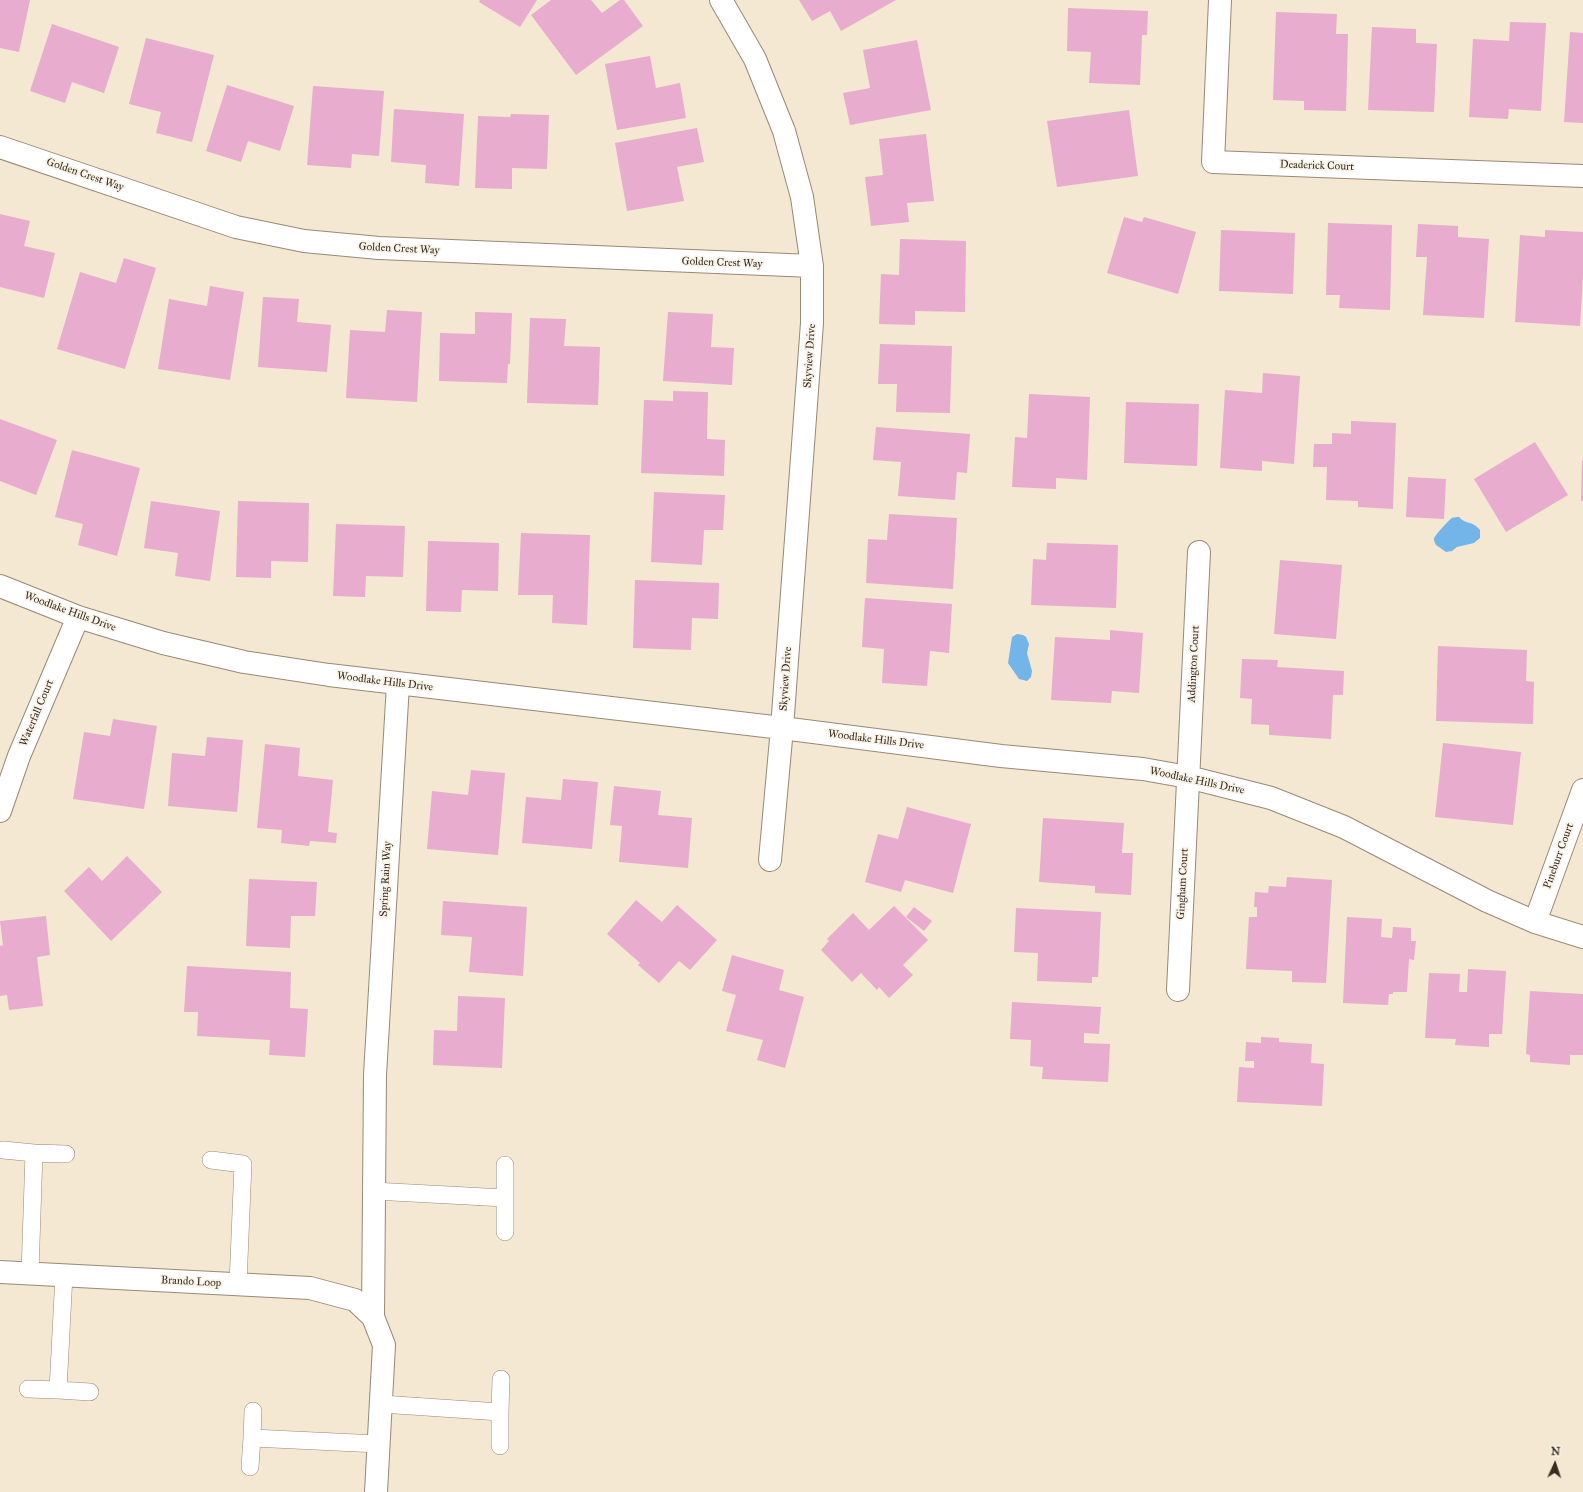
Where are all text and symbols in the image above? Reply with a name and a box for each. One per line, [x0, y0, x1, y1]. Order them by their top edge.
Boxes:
street label: Golden Crest Way [45, 156, 125, 194]
street label: Deaderick Court [1280, 158, 1354, 174]
street label: Golden Crest Way [358, 240, 440, 258]
street label: Golden Crest Way [681, 255, 763, 271]
street label: Skyview Drive [801, 323, 819, 389]
street label: Woodlake Hills Drive [22, 589, 118, 635]
street label: Addington Court [1185, 625, 1203, 703]
street label: Skyview Drive [777, 646, 795, 712]
street label: Woodlake Hills Drive [336, 670, 434, 694]
street label: Waterfall Court [17, 678, 57, 748]
street label: Woodlake Hills Drive [827, 728, 925, 752]
street label: Woodlake Hills Drive [1148, 764, 1246, 798]
street label: Pineburr Court [1541, 821, 1577, 891]
street label: Spring Rain Way [377, 841, 395, 917]
street label: Gingham Court [1175, 848, 1191, 920]
street label: Brando Loop [161, 1274, 221, 1290]
north arrow [1535, 1444, 1575, 1484]
text: N [1551, 1445, 1561, 1458]

